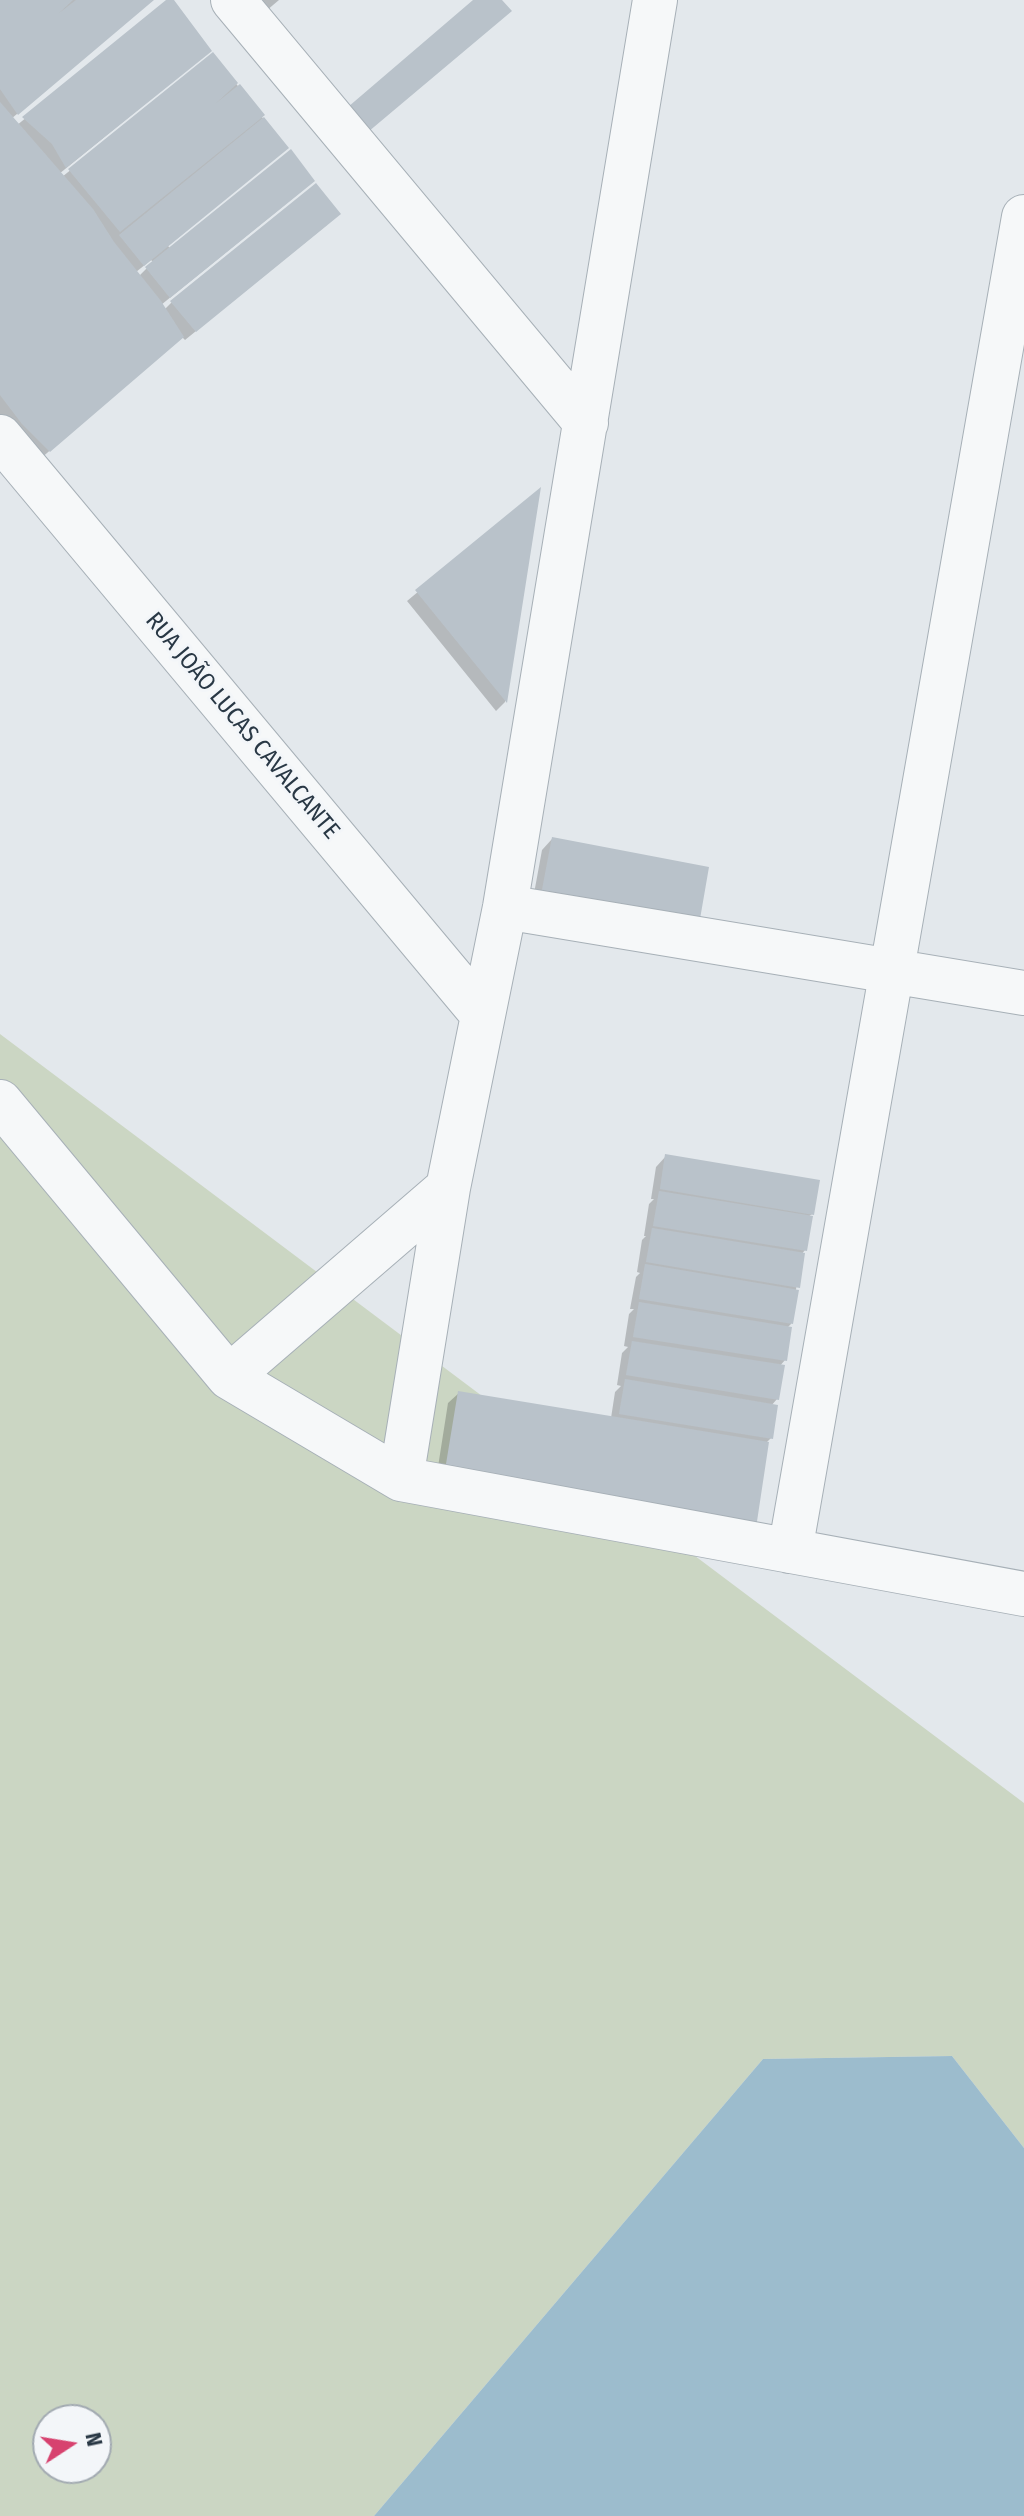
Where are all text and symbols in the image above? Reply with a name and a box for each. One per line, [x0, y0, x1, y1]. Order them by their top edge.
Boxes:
street label: RUA JOÃO LUCAS CAVALCANTE [139, 607, 345, 845]
north arrow [32, 2404, 112, 2484]
text: N [79, 2430, 109, 2449]

